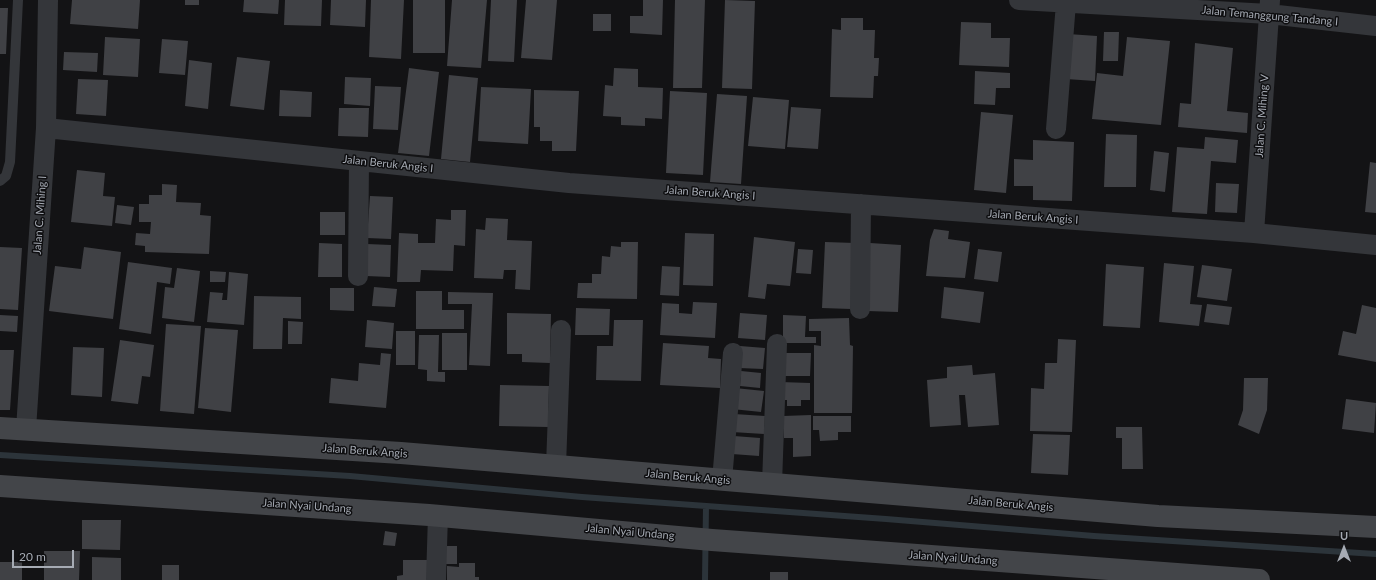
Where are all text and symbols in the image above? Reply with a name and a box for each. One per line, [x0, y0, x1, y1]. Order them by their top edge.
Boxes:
street label: Jalan Temanggung Tandang I [1201, 3, 1339, 29]
street label: Jalan C. Mihing V [1253, 74, 1271, 158]
street label: Jalan Beruk Angis I [342, 153, 434, 175]
street label: Jalan C. Mihing I [31, 175, 49, 255]
street label: Jalan Beruk Angis I [664, 183, 756, 203]
street label: Jalan Beruk Angis I [987, 207, 1079, 227]
street label: Jalan Beruk Angis [322, 441, 408, 461]
street label: Jalan Beruk Angis [645, 467, 731, 487]
street label: Jalan Beruk Angis [968, 494, 1054, 514]
street label: Jalan Nyai Undang [262, 496, 352, 516]
street label: Jalan Nyai Undang [585, 522, 675, 542]
north arrow [1324, 528, 1364, 568]
text: U [1340, 529, 1348, 542]
scale bar [14, 542, 76, 568]
street label: Jalan Nyai Undang [908, 548, 998, 568]
text: 20 m [19, 549, 46, 564]

